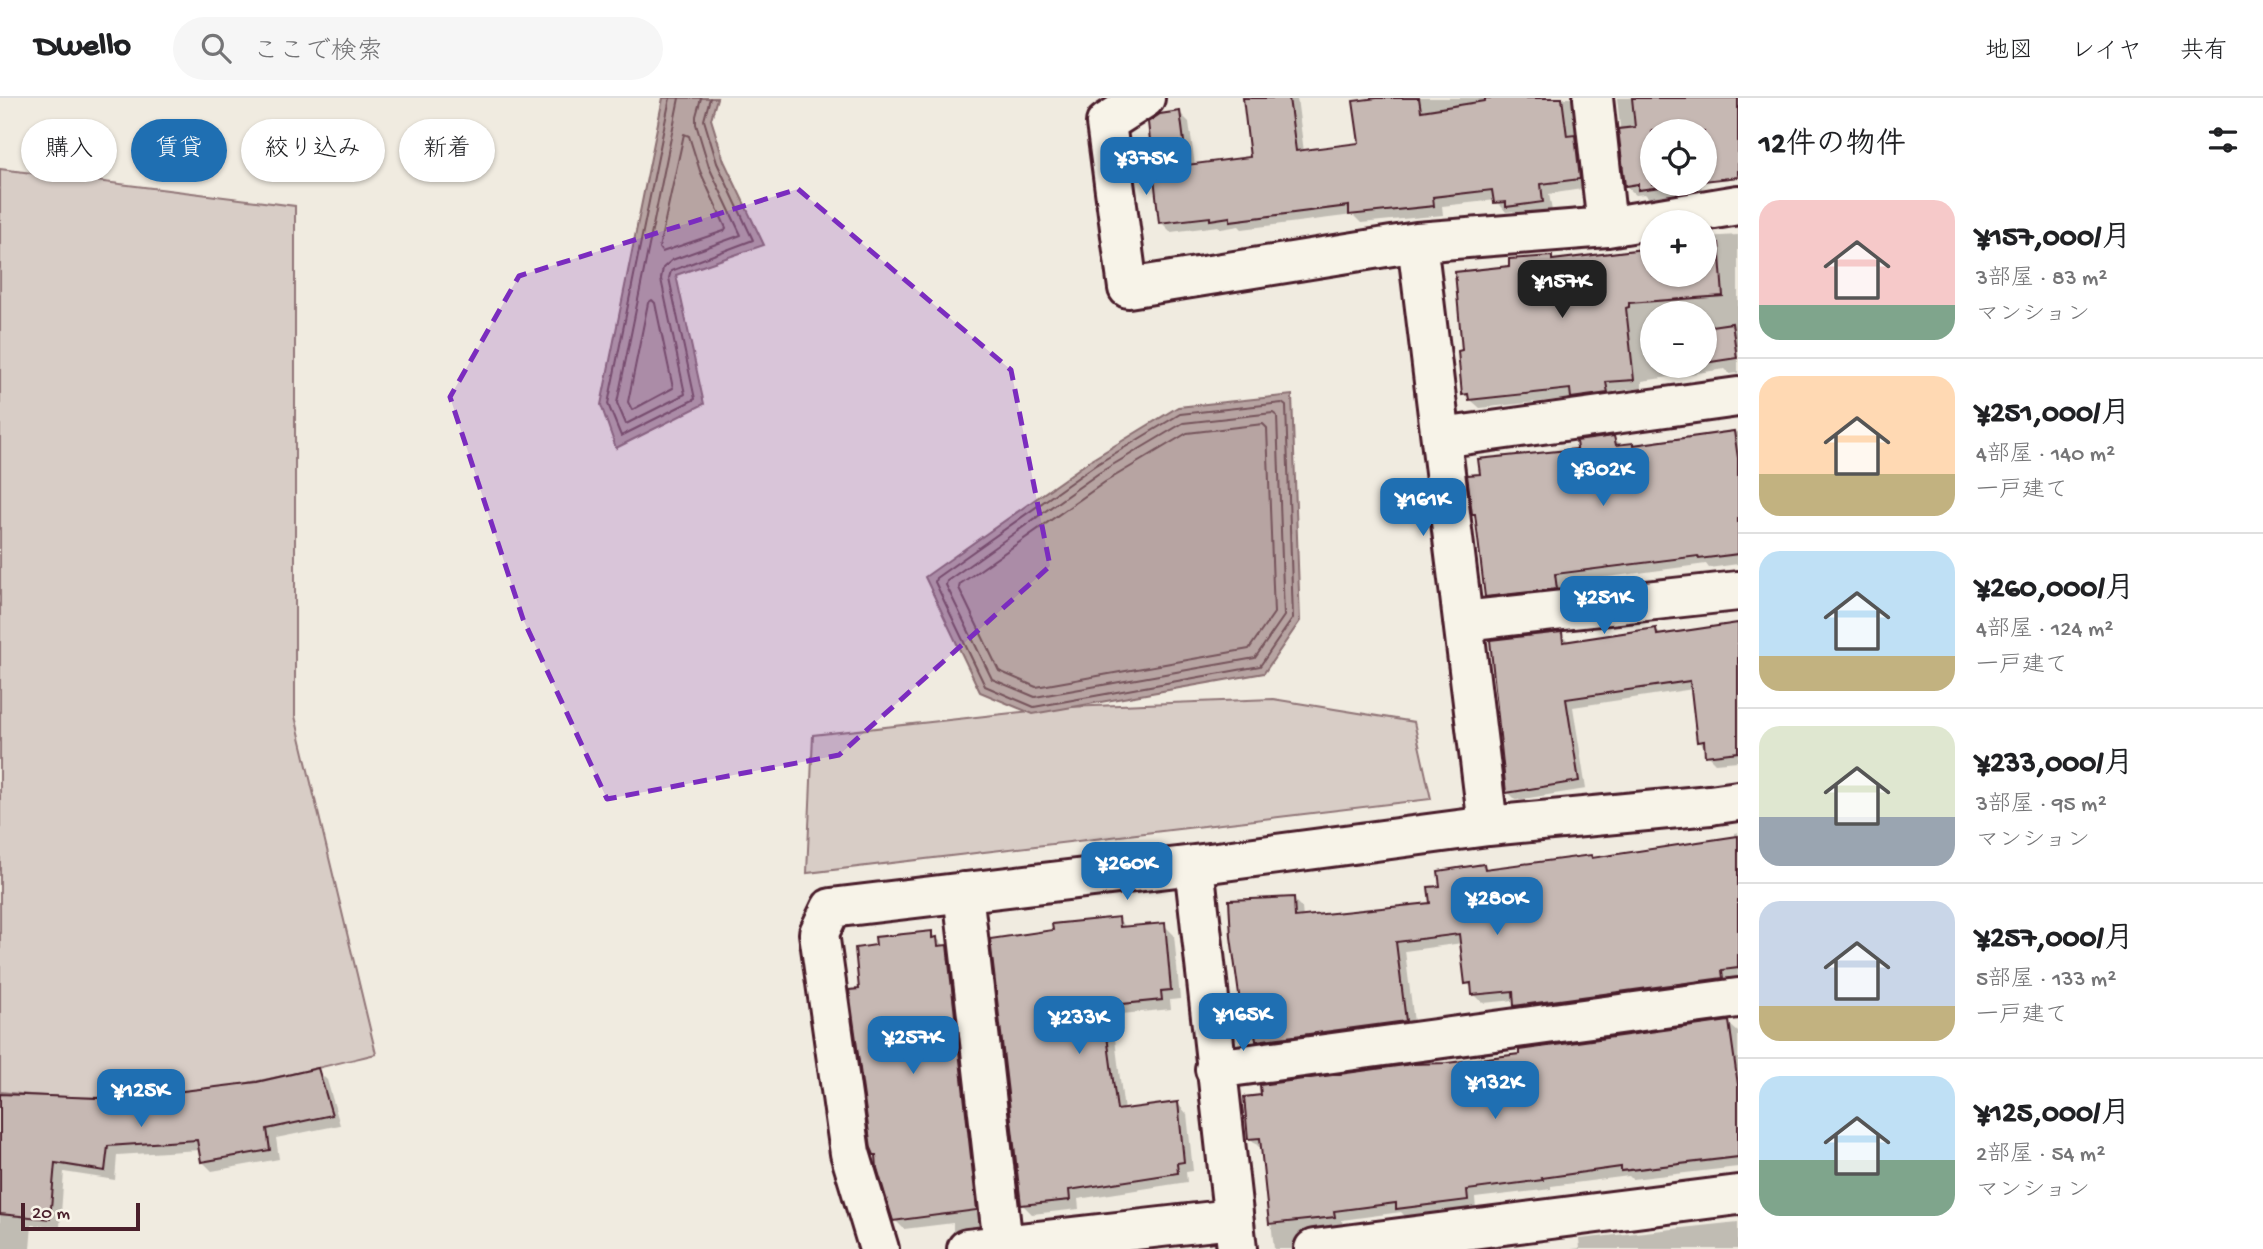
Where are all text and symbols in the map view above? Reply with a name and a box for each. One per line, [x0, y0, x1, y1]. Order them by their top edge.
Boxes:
search box [173, 17, 663, 80]
text: Dwello [35, 29, 131, 67]
icon: search [197, 29, 235, 67]
text: ここで検索 [253, 38, 383, 69]
text: 地図 [1985, 38, 2033, 67]
text: レイヤ [2071, 38, 2142, 67]
text: 共有 [2180, 38, 2228, 67]
chip: 購入 [21, 119, 117, 182]
chip: 賃貸 [131, 119, 227, 182]
chip: 絞り込み [241, 119, 385, 182]
chip: 新着 [399, 119, 495, 182]
map controls [1640, 119, 1717, 378]
button: locate [1640, 119, 1717, 196]
icon: filters [2204, 121, 2242, 159]
text: 12件の物件 [1759, 129, 1906, 164]
pin: ¥375K [1097, 138, 1195, 197]
text: ¥375K [1116, 146, 1176, 173]
button: + [1640, 210, 1717, 287]
text: ¥157,000/月 [1976, 222, 2131, 257]
icon: home [1815, 228, 1899, 312]
pin: ¥157K [1513, 260, 1611, 320]
text: 3部屋 · 83 m² [1976, 266, 2107, 293]
text: ¥157K [1534, 269, 1590, 296]
button: − [1640, 301, 1717, 378]
text: マンション [1976, 302, 2090, 329]
text: ¥251,000/月 [1976, 398, 2130, 433]
icon: home [1815, 404, 1899, 488]
text: 4部屋 · 140 m² [1976, 442, 2115, 469]
pin: ¥302K [1554, 448, 1652, 508]
text: ¥302K [1573, 457, 1633, 484]
pin: ¥161K [1374, 478, 1472, 538]
text: 一戸建て [1976, 478, 2068, 505]
text: ¥161K [1396, 487, 1450, 514]
text: ¥260,000/月 [1976, 573, 2135, 608]
pin: ¥251K [1555, 576, 1653, 636]
icon: home [1815, 579, 1899, 663]
text: ¥251K [1576, 585, 1632, 612]
text: 4部屋 · 124 m² [1976, 617, 2113, 644]
text: 一戸建て [1976, 653, 2068, 680]
text: ¥233,000/月 [1976, 748, 2134, 783]
icon: home [1815, 754, 1899, 838]
text: 3部屋 · 95 m² [1976, 792, 2107, 819]
text: マンション [1976, 828, 2090, 855]
pin: ¥260K [1078, 842, 1176, 902]
text: ¥260K [1097, 851, 1157, 878]
pin: ¥280K [1448, 878, 1546, 937]
text: ¥280K [1467, 886, 1527, 913]
text: ¥257,000/月 [1976, 923, 2134, 958]
icon: home [1815, 929, 1899, 1013]
text: 5部屋 · 133 m² [1976, 967, 2116, 994]
pin: ¥165K [1194, 993, 1292, 1053]
pin: ¥233K [1030, 996, 1128, 1056]
text: ¥165K [1215, 1002, 1271, 1029]
text: 一戸建て [1976, 1003, 2068, 1030]
text: ¥233K [1050, 1005, 1108, 1032]
pin: ¥257K [864, 1016, 962, 1076]
text: ¥257K [884, 1025, 942, 1052]
pin: ¥132K [1446, 1062, 1544, 1121]
pin: ¥125K [92, 1070, 190, 1129]
text: ¥132K [1467, 1070, 1523, 1097]
text: ¥125K [113, 1078, 169, 1105]
text: ¥125,000/月 [1976, 1098, 2130, 1133]
icon: home [1815, 1104, 1899, 1188]
text: 2部屋 · 54 m² [1976, 1142, 2105, 1169]
text: マンション [1976, 1178, 2090, 1205]
scale bar [21, 1200, 140, 1232]
text: 20 m [32, 1203, 70, 1226]

